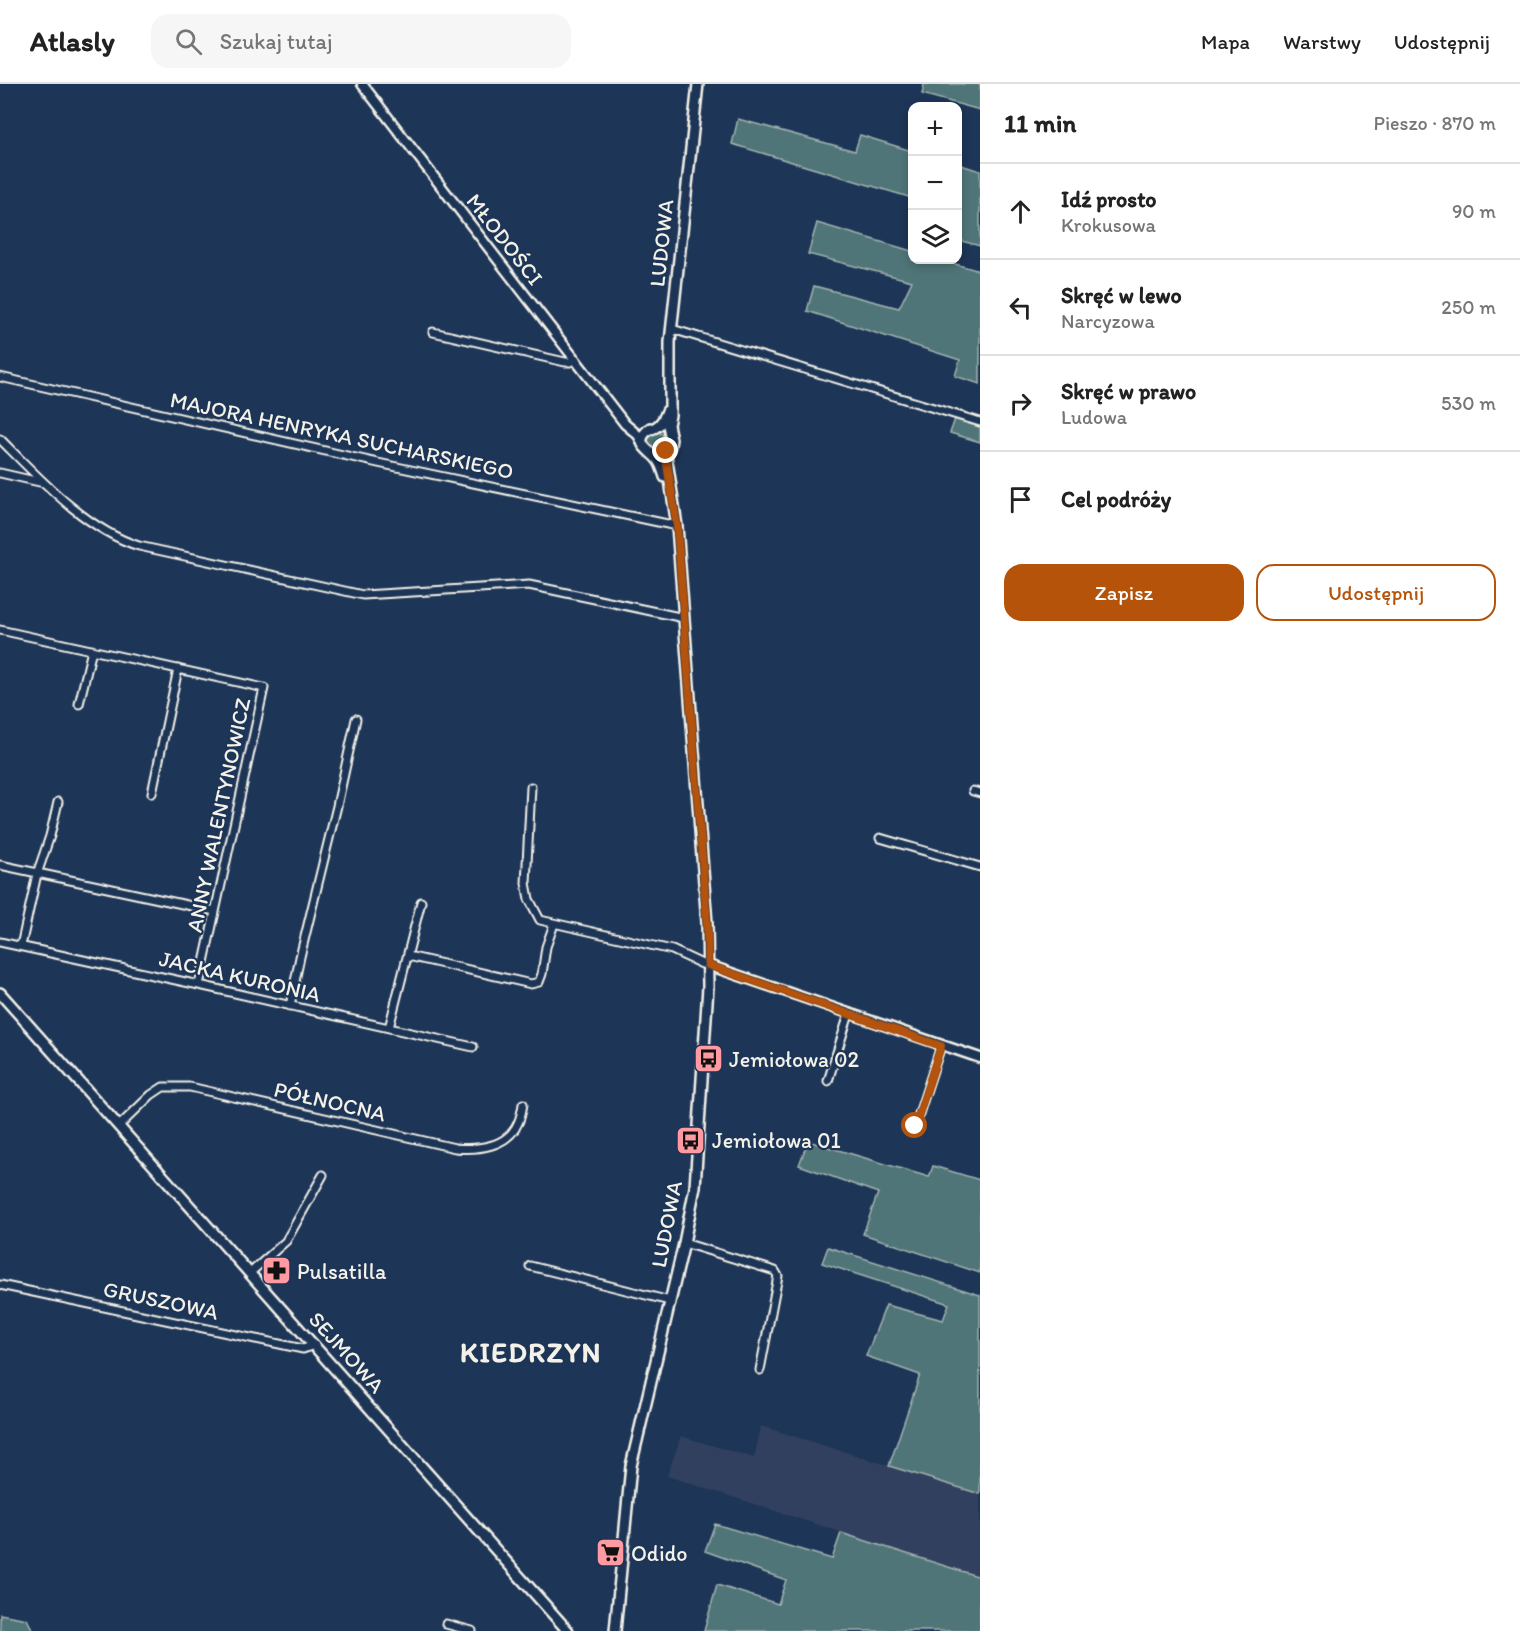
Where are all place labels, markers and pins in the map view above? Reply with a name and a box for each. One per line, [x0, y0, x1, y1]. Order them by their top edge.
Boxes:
bus stop icon: Jemiołowa 02 [692, 1043, 724, 1075]
place label: Jemiołowa 02 [729, 1046, 859, 1073]
bus stop icon: Jemiołowa 01 [675, 1124, 707, 1156]
place label: Jemiołowa 01 [712, 1127, 841, 1154]
pharmacy icon: Pulsatilla [260, 1255, 292, 1287]
place label: Pulsatilla [297, 1258, 387, 1285]
supermarket icon: Odido [594, 1537, 626, 1569]
place label: Odido [631, 1540, 687, 1567]

